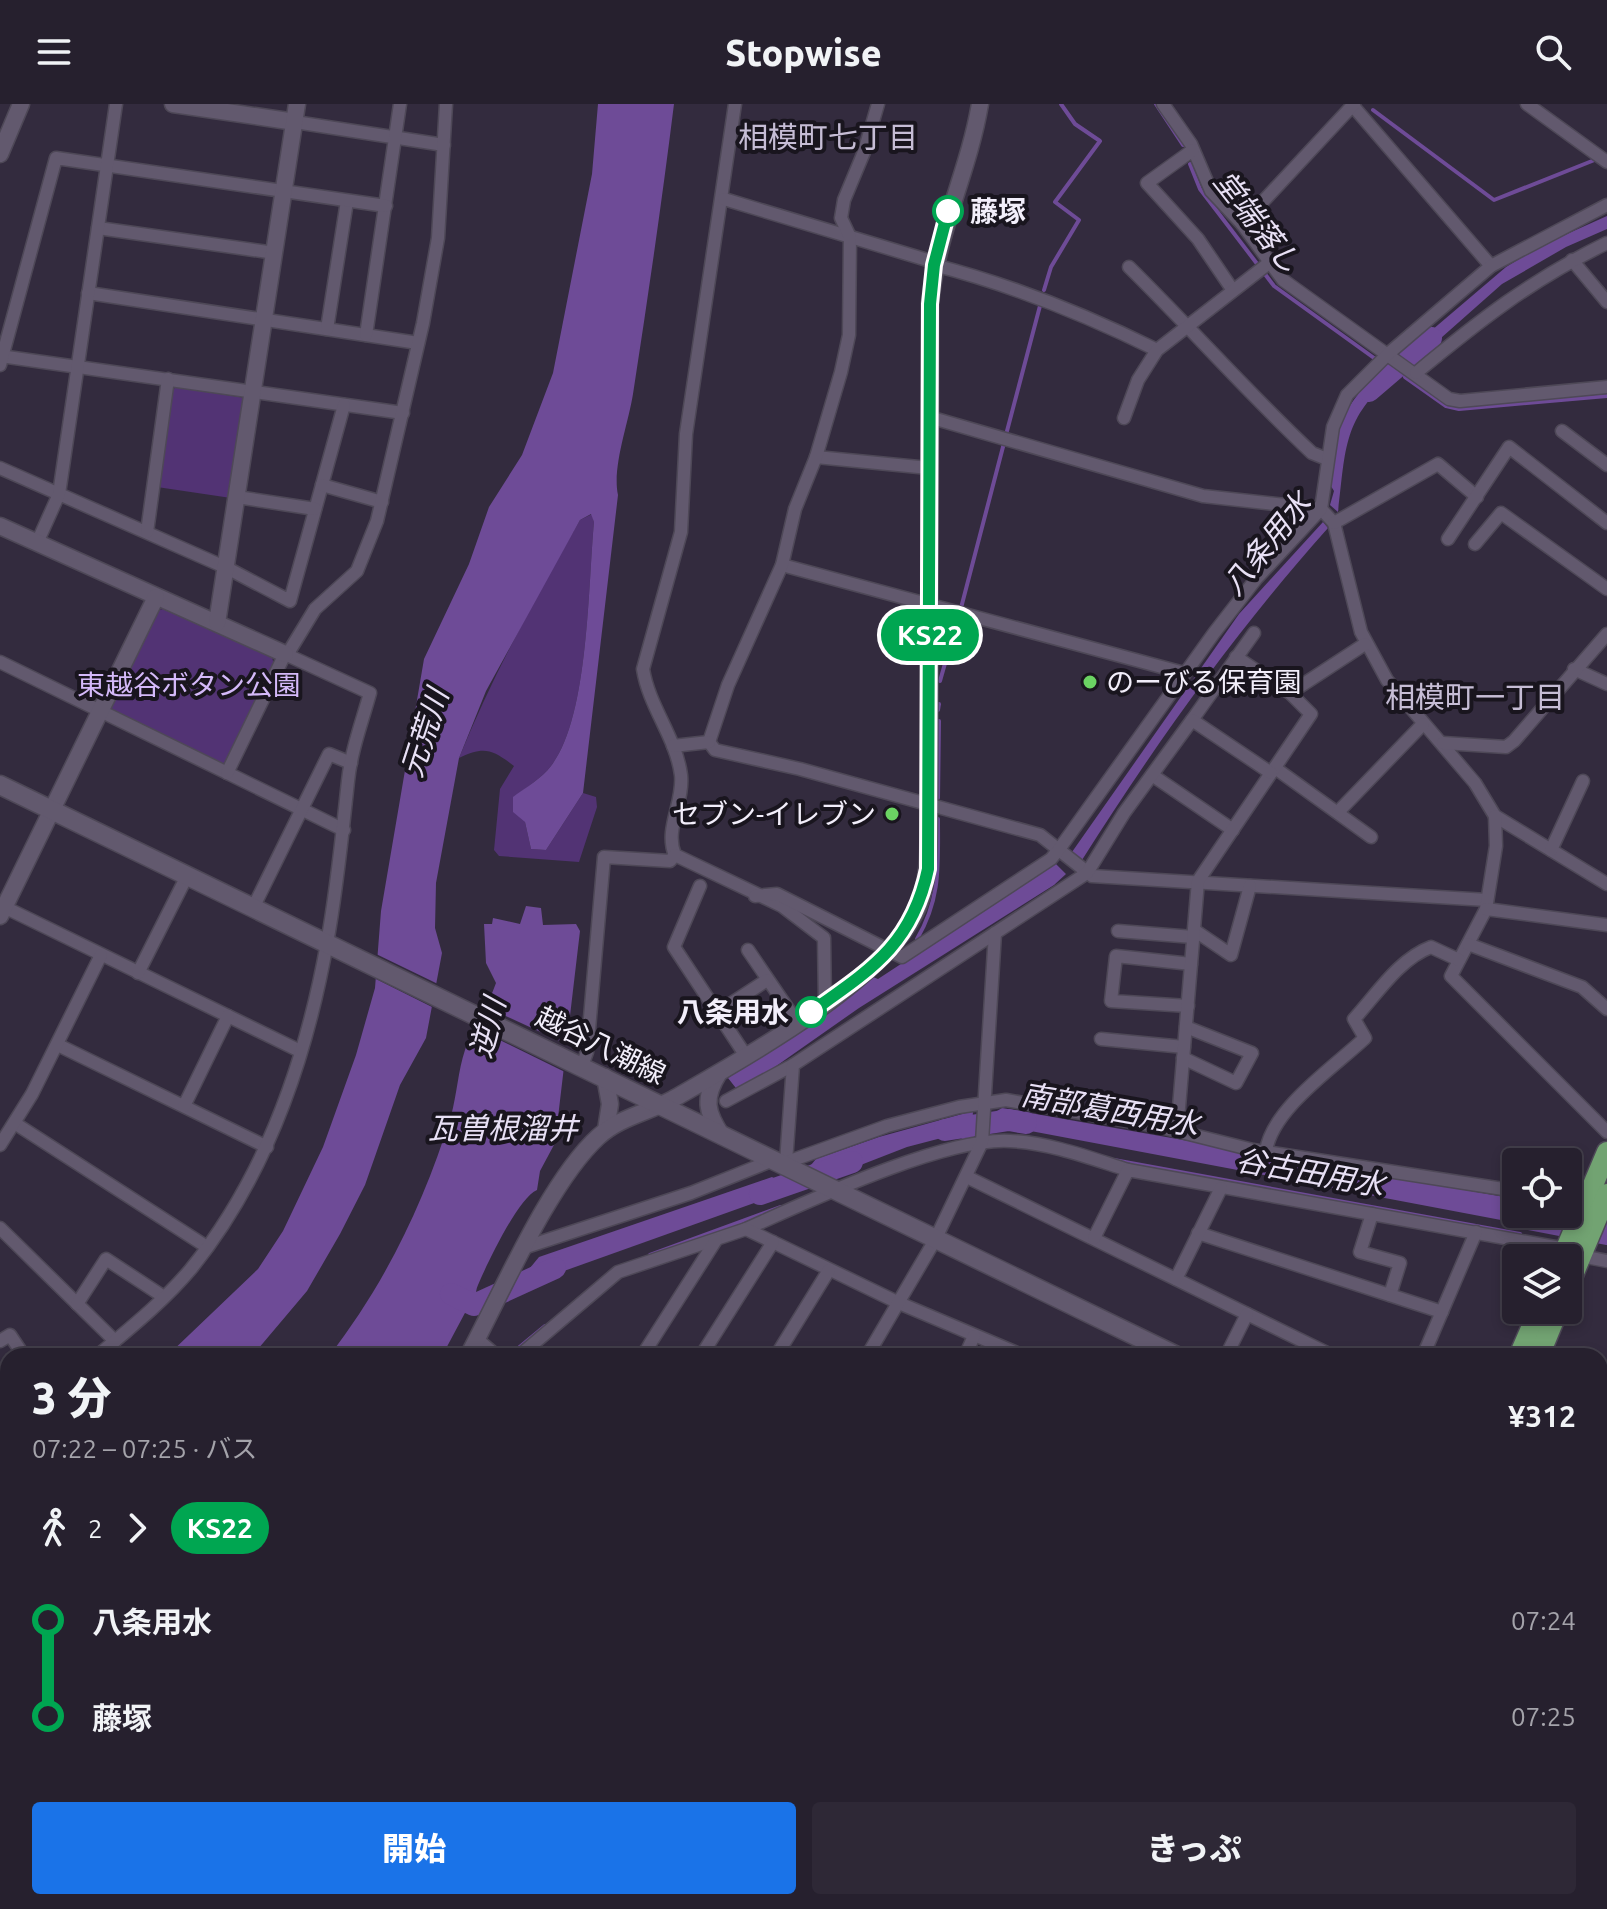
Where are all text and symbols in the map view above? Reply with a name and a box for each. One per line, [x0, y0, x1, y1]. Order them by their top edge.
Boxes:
icon: menu [32, 30, 76, 74]
icon: search [1531, 30, 1575, 74]
text: Stopwise [725, 32, 882, 73]
district label: 相模町七丁目 [738, 120, 918, 154]
water label: 堂端落し [1207, 164, 1308, 279]
place label: 藤塚 [970, 195, 1026, 226]
marker: 藤塚 [933, 196, 963, 226]
water label: 八条用水 [1215, 484, 1319, 601]
line badge: KS22 [874, 609, 986, 661]
text: KS22 [897, 619, 963, 650]
place label: のーびる保育園 [1106, 666, 1302, 697]
park label: 東越谷ボタン公園 [77, 669, 301, 700]
marker: のーびる保育園 [1081, 673, 1099, 691]
district label: 相模町一丁目 [1385, 680, 1565, 714]
water label: 元荒川 [394, 682, 455, 781]
place label: セブン-イレブン [672, 798, 876, 829]
marker: セブン-イレブン [883, 805, 901, 823]
water label: 逆川 [463, 991, 512, 1061]
place label: 八条用水 [677, 996, 789, 1027]
marker: 八条用水 [796, 997, 826, 1027]
street label: 越谷八潮線 [532, 1000, 671, 1089]
water label: 南部葛西用水 [1019, 1077, 1205, 1142]
water label: 瓦曽根溜井 [428, 1111, 581, 1145]
water label: 谷古田用水 [1233, 1142, 1390, 1202]
map controls [1502, 1148, 1582, 1324]
button: locate [1502, 1148, 1582, 1228]
button: layers [1502, 1244, 1582, 1324]
text: 3 分 [32, 1373, 111, 1422]
text: ¥312 [1508, 1399, 1576, 1433]
text: 07:22 – 07:25 · バス [32, 1434, 257, 1463]
icon: walk [32, 1506, 76, 1550]
icon: forward [115, 1506, 159, 1550]
text: KS22 [187, 1512, 253, 1543]
text: 2 [88, 1514, 103, 1543]
text: 八条用水 [92, 1605, 212, 1639]
text: 07:24 [1511, 1606, 1576, 1635]
text: 藤塚 [92, 1701, 152, 1735]
text: 07:25 [1511, 1702, 1576, 1731]
button: 開始 [32, 1802, 796, 1894]
button: きっぷ [812, 1802, 1576, 1894]

